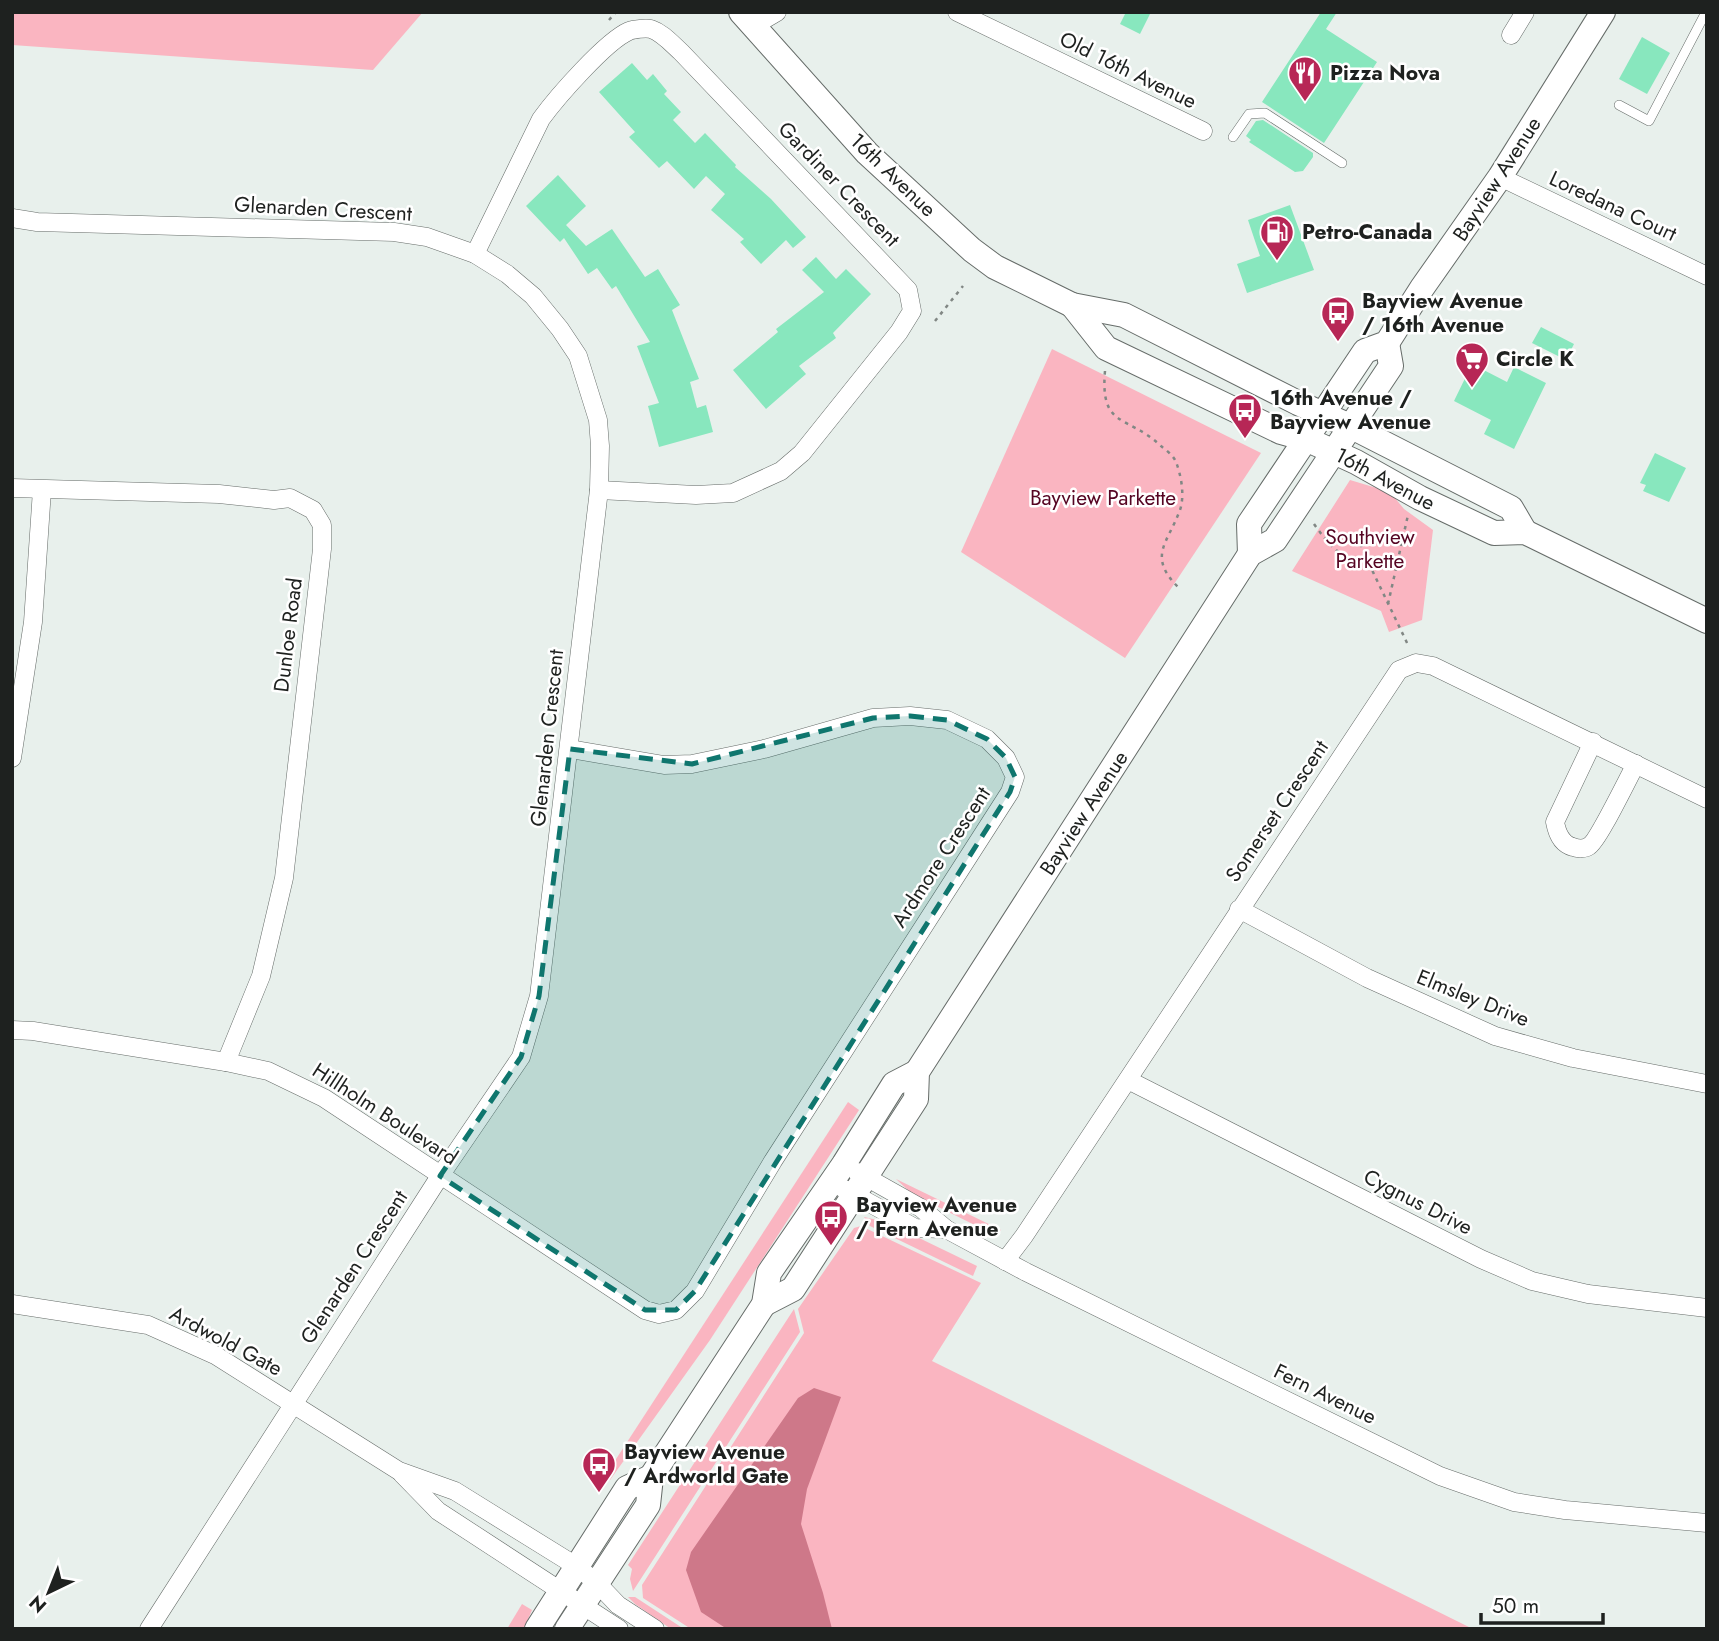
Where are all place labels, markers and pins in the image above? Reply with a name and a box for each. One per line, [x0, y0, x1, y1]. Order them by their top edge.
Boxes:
restaurant icon: Pizza Nova [1286, 54, 1324, 103]
place label: Pizza Nova [1330, 58, 1440, 88]
fuel station icon: Petro-Canada [1258, 213, 1296, 262]
place label: Petro-Canada [1302, 217, 1432, 247]
place label: Bayview Avenue / 16th Avenue [1362, 286, 1523, 340]
bus stop icon: Bayview Avenue / 16th Avenue [1319, 294, 1357, 343]
supermarket icon: Circle K [1453, 340, 1491, 389]
place label: Circle K [1496, 344, 1574, 374]
place label: 16th Avenue / Bayview Avenue [1270, 383, 1431, 437]
bus stop icon: 16th Avenue / Bayview Avenue [1226, 391, 1264, 440]
place label: Bayview Avenue / Fern Avenue [856, 1190, 1017, 1244]
bus stop icon: Bayview Avenue / Fern Avenue [812, 1198, 850, 1247]
place label: Bayview Avenue / Ardworld Gate [624, 1437, 789, 1491]
bus stop icon: Bayview Avenue / Ardworld Gate [580, 1445, 618, 1494]

